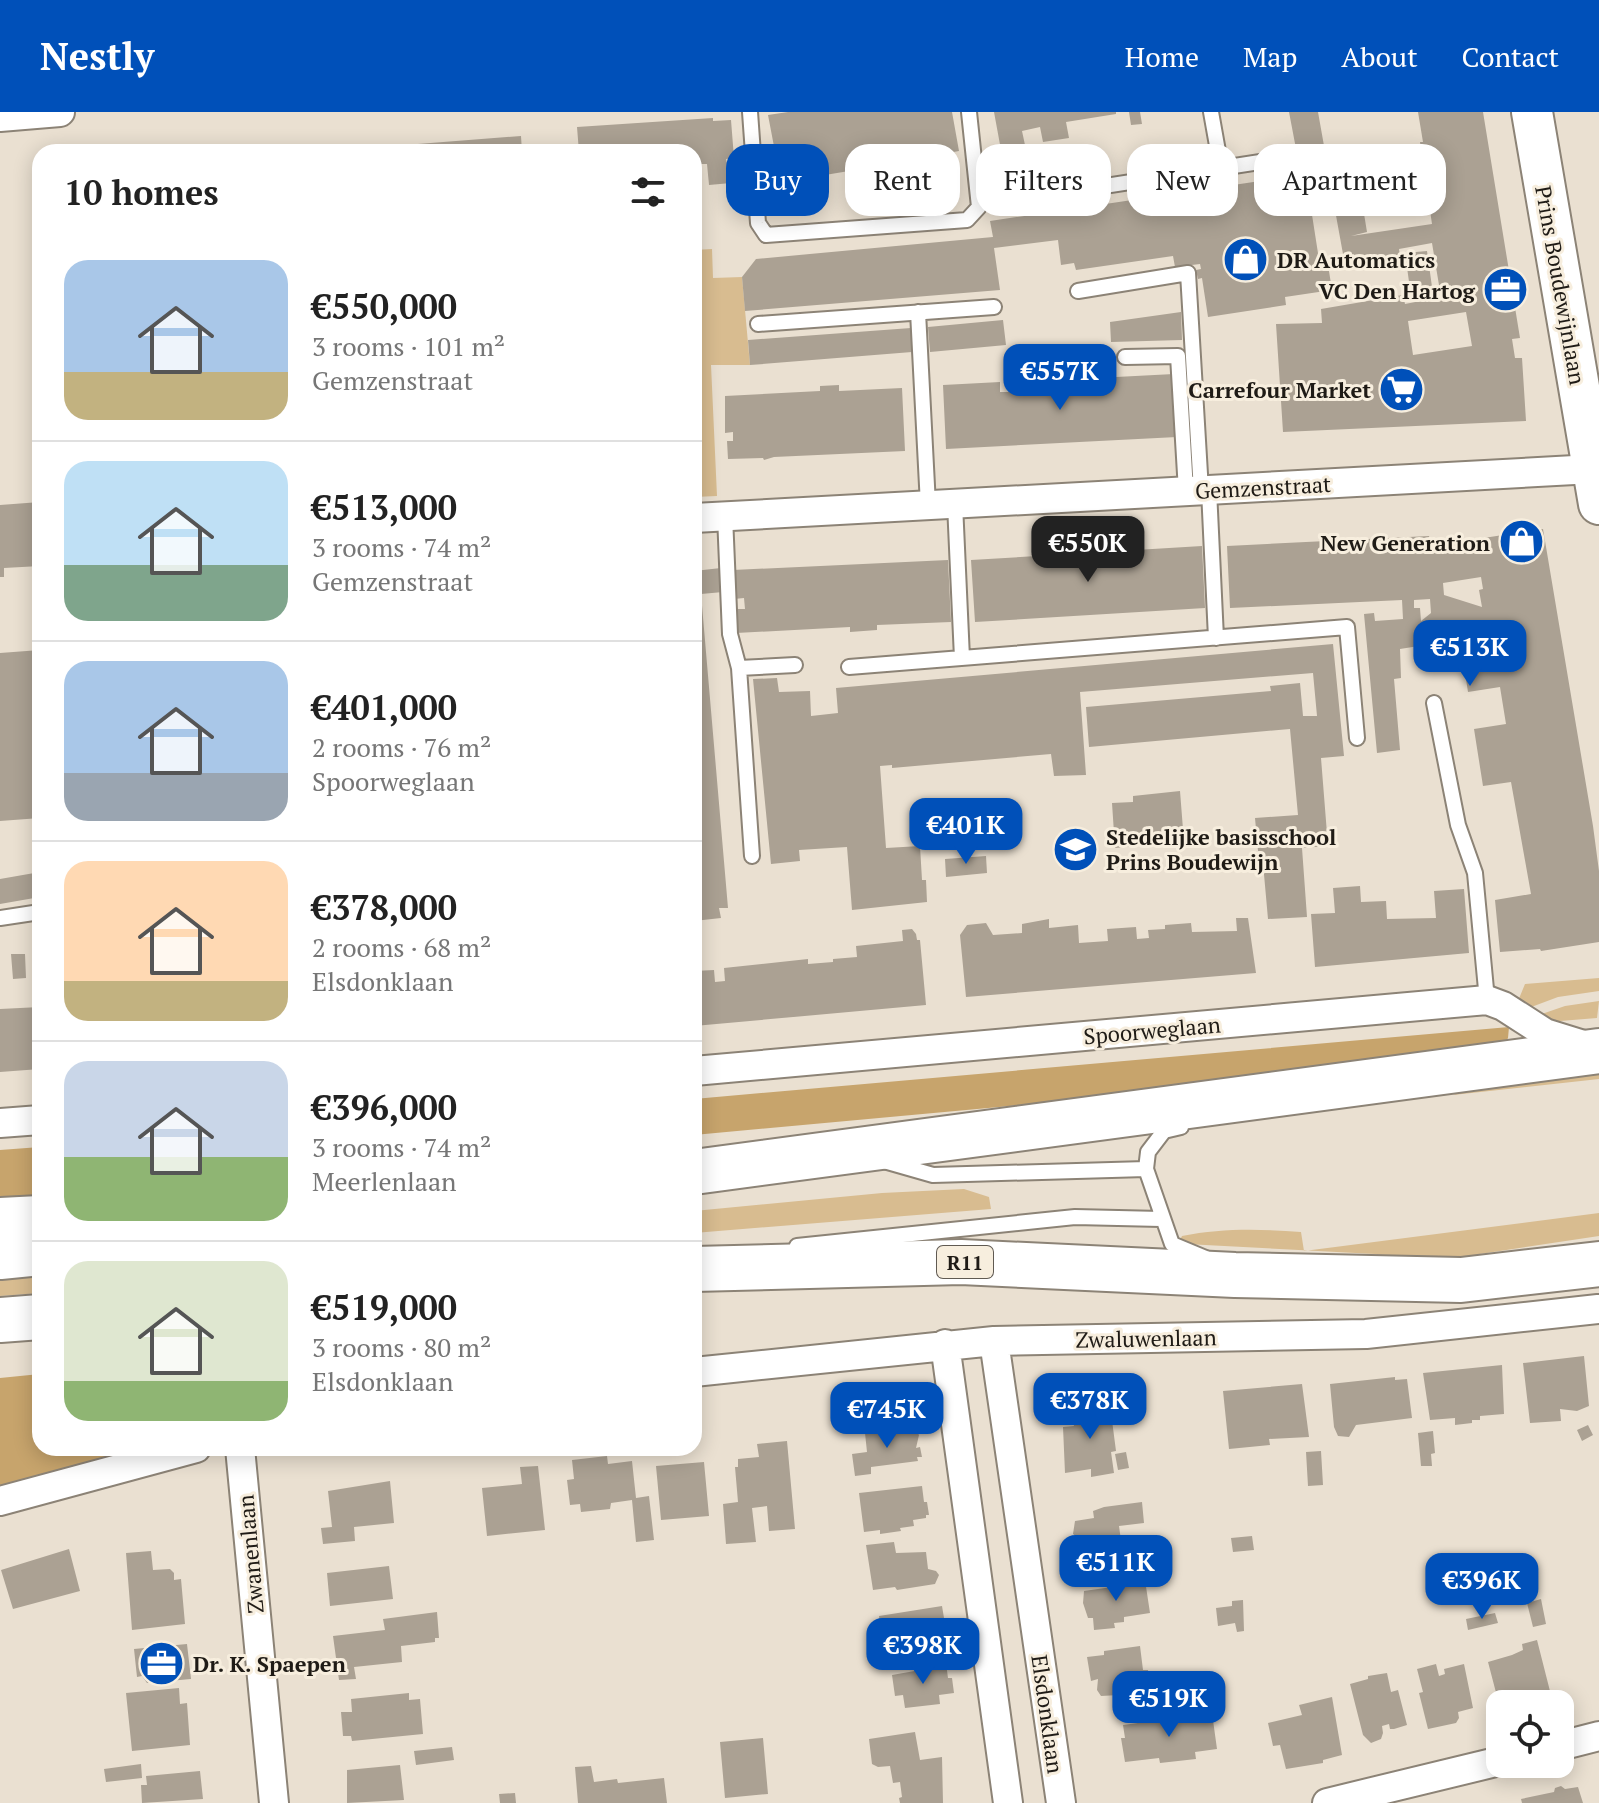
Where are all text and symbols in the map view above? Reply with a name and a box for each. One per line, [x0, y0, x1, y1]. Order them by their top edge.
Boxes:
text: Nestly [40, 31, 154, 81]
text: Home [1125, 38, 1199, 75]
text: Map [1243, 38, 1297, 75]
text: About [1341, 38, 1418, 75]
text: Contact [1462, 38, 1559, 75]
chip: Buy [726, 144, 829, 216]
chip: Rent [845, 144, 960, 216]
chip: Filters [976, 144, 1111, 216]
chip: New [1127, 144, 1238, 216]
chip: Apartment [1254, 144, 1446, 216]
text: 10 homes [64, 170, 219, 215]
icon: filters [626, 170, 670, 214]
street label: Prins Boudewijnlaan [1529, 183, 1593, 387]
shop icon: DR Automatics [1222, 235, 1270, 283]
place label: DR Automatics [1277, 245, 1435, 274]
office icon: VC Den Hartog [1482, 266, 1530, 314]
place label: VC Den Hartog [1319, 276, 1476, 305]
text: €550,000 [312, 284, 457, 329]
icon: home [128, 292, 224, 388]
text: 3 rooms · 101 m² [312, 329, 505, 363]
pin: €557K [1004, 344, 1116, 412]
text: €557K [1021, 353, 1099, 387]
text: Gemzenstraat [312, 363, 473, 397]
supermarket icon: Carrefour Market [1378, 365, 1426, 413]
place label: Carrefour Market [1188, 375, 1371, 404]
street label: Gemzenstraat [1194, 469, 1332, 505]
text: €513,000 [312, 485, 457, 530]
icon: home [128, 493, 224, 589]
pin: €550K [1032, 516, 1144, 584]
shop icon: New Generation [1497, 518, 1545, 566]
text: €550K [1049, 525, 1127, 559]
place label: New Generation [1320, 528, 1490, 557]
text: 3 rooms · 74 m² [312, 530, 491, 564]
text: Gemzenstraat [312, 564, 473, 598]
pin: €513K [1414, 620, 1526, 688]
text: €513K [1431, 629, 1509, 663]
text: €401,000 [312, 685, 457, 730]
icon: home [128, 693, 224, 789]
text: 2 rooms · 76 m² [312, 730, 491, 764]
text: Spoorweglaan [312, 764, 475, 798]
pin: €401K [910, 798, 1022, 866]
text: €401K [927, 807, 1005, 841]
place label: Stedelijke basisschool Prins Boudewijn [1106, 822, 1336, 876]
school or university icon: Stedelijke basisschool Prins Boudewijn [1051, 825, 1099, 873]
text: €378,000 [312, 885, 457, 930]
icon: home [128, 893, 224, 989]
text: 2 rooms · 68 m² [312, 930, 491, 964]
text: Elsdonklaan [312, 964, 453, 998]
street label: Spoorweglaan [1082, 1010, 1222, 1050]
text: €396,000 [312, 1085, 457, 1130]
icon: home [128, 1093, 224, 1189]
text: 3 rooms · 74 m² [312, 1130, 491, 1164]
text: Meerlenlaan [312, 1164, 457, 1198]
road number: R11 [937, 1246, 993, 1278]
text: €519,000 [312, 1285, 457, 1330]
icon: home [128, 1293, 224, 1389]
street label: Zwaluwenlaan [1075, 1322, 1217, 1354]
text: 3 rooms · 80 m² [312, 1330, 491, 1364]
text: Elsdonklaan [312, 1364, 453, 1398]
pin: €378K [1034, 1373, 1146, 1441]
pin: €745K [831, 1382, 943, 1450]
text: €378K [1051, 1382, 1129, 1416]
text: €745K [848, 1391, 926, 1425]
street label: Zwanenlaan [230, 1493, 270, 1615]
pin: €511K [1060, 1535, 1172, 1603]
text: €511K [1077, 1544, 1155, 1578]
pin: €396K [1426, 1553, 1538, 1621]
text: €396K [1443, 1562, 1521, 1596]
pin: €398K [867, 1618, 979, 1686]
text: €398K [884, 1627, 962, 1661]
office icon: Dr. K. Spaepen [138, 1639, 186, 1687]
place label: Dr. K. Spaepen [193, 1649, 346, 1678]
street label: Elsdonklaan [1025, 1653, 1071, 1775]
pin: €519K [1113, 1671, 1225, 1739]
text: €519K [1130, 1680, 1208, 1714]
map controls [1486, 1690, 1574, 1778]
button: locate [1486, 1690, 1574, 1778]

